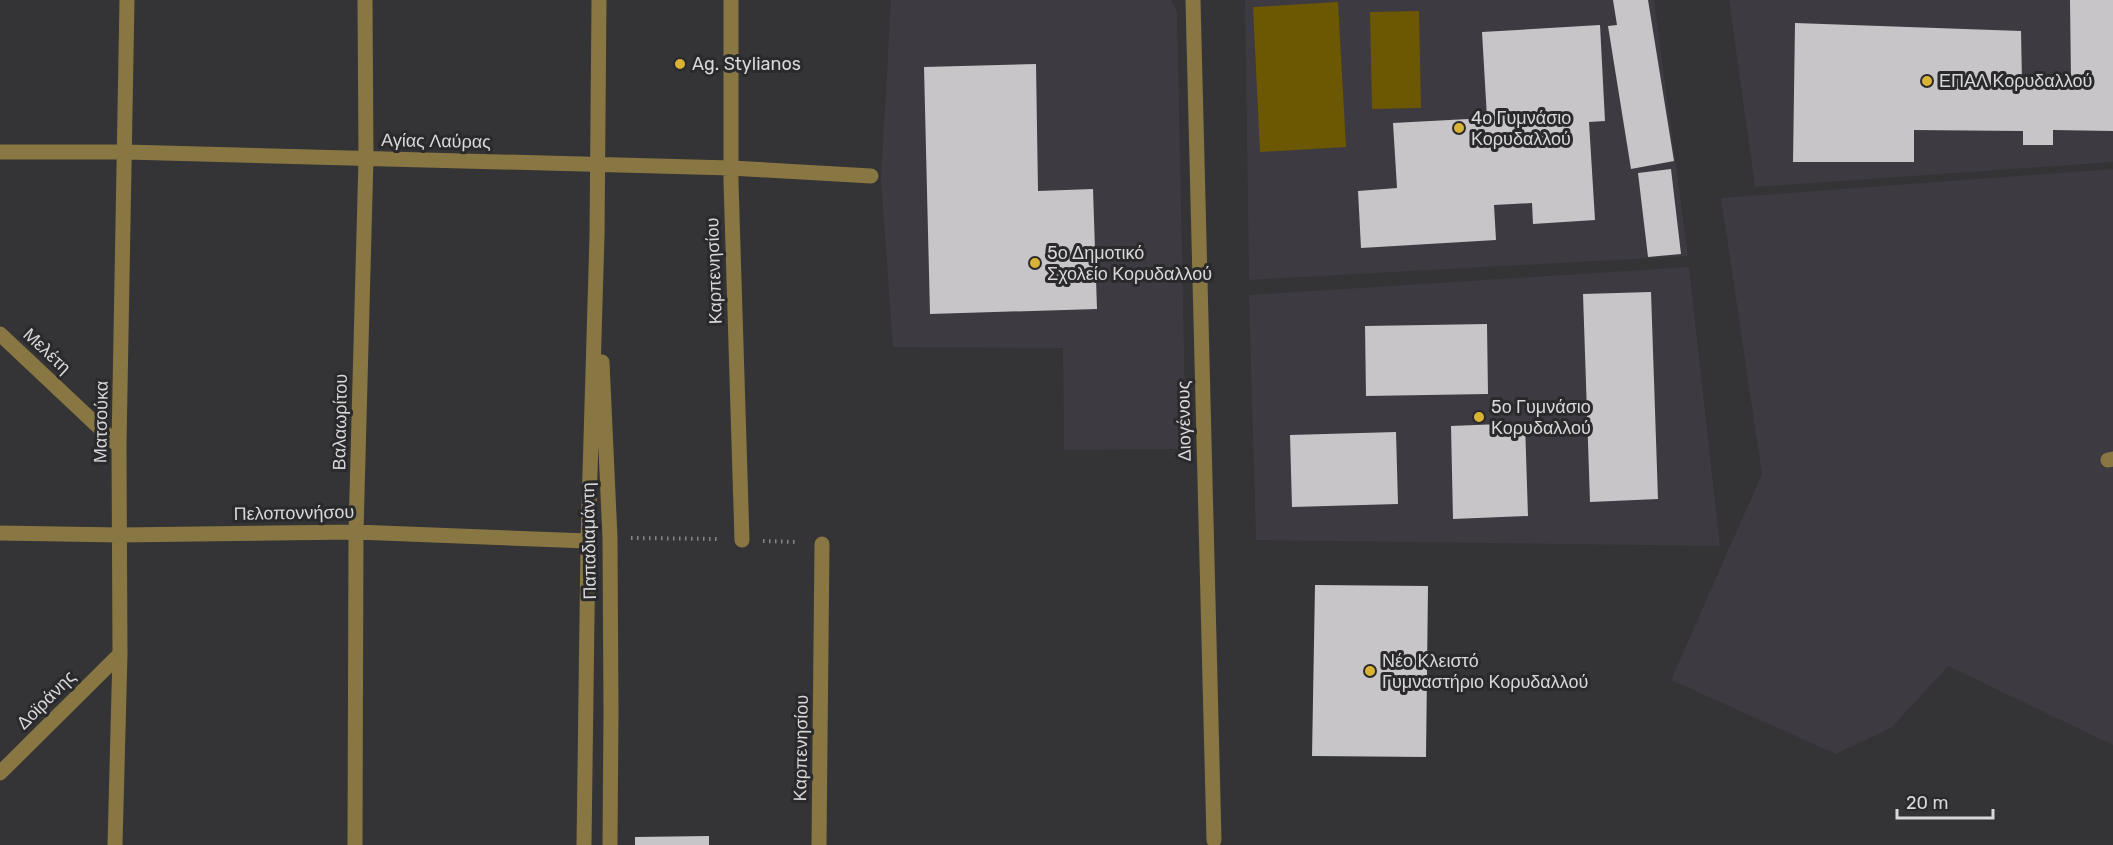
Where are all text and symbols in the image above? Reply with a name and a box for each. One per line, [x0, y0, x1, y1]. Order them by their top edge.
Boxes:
place label: Ag. Stylianos [692, 53, 801, 75]
marker: Ag. Stylianos [673, 57, 687, 71]
place label: ΕΠΑΛ Κορυδαλλού [1939, 70, 2092, 92]
marker: ΕΠΑΛ Κορυδαλλού [1920, 74, 1934, 88]
place label: 4ο Γυμνάσιο Κορυδαλλού [1471, 107, 1571, 150]
marker: 4ο Γυμνάσιο Κορυδαλλού [1452, 121, 1466, 135]
street label: Αγίας Λαύρας [381, 129, 491, 153]
street label: Καρπενησίου [701, 217, 727, 325]
place label: 5ο Δημοτικό Σχολείο Κορυδαλλού [1047, 242, 1212, 285]
marker: 5ο Δημοτικό Σχολείο Κορυδαλλού [1028, 256, 1042, 270]
street label: Μελέτη [19, 323, 75, 379]
street label: Βαλαωρίτου [328, 374, 352, 470]
street label: Διογένους [1172, 380, 1196, 461]
street label: Ματσούκα [89, 381, 113, 463]
place label: 5ο Γυμνάσιο Κορυδαλλού [1491, 396, 1591, 439]
marker: 5ο Γυμνάσιο Κορυδαλλού [1472, 410, 1486, 424]
street label: Παπαδιαμάντη [577, 482, 601, 600]
street label: Πελοποννήσου [233, 501, 355, 525]
place label: Νέο Κλειστό Γυμναστήριο Κορυδαλλού [1382, 650, 1588, 693]
marker: Νέο Κλειστό Γυμναστήριο Κορυδαλλού [1363, 664, 1377, 678]
street label: Δοϊράνης [12, 666, 80, 734]
street label: Καρπενησίου [789, 695, 813, 801]
scale bar [1897, 782, 1993, 820]
text: 20 m [1906, 792, 1948, 814]

